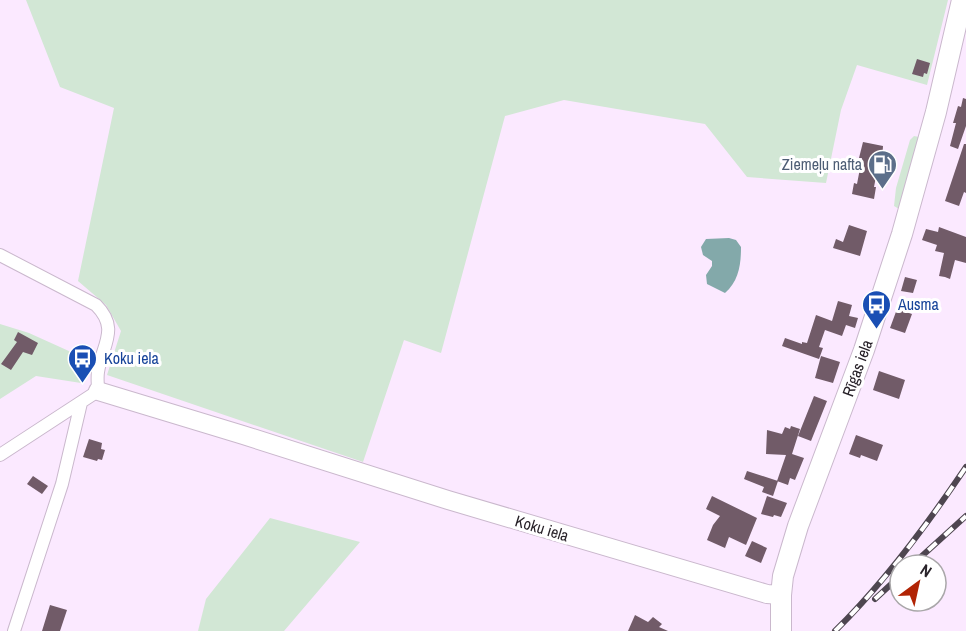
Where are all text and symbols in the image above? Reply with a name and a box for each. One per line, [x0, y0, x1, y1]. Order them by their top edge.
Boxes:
fuel station icon: Ziemeļu nafta [867, 148, 899, 190]
place label: Ziemeļu nafta [782, 153, 863, 175]
bus stop icon: Ausma [861, 288, 893, 330]
place label: Ausma [897, 293, 940, 315]
street label: Rīgas iela [837, 336, 878, 400]
bus stop icon: Koku iela [67, 342, 99, 384]
place label: Koku iela [104, 347, 159, 369]
street label: Koku iela [513, 509, 572, 547]
north arrow [888, 553, 948, 613]
text: N [916, 559, 936, 582]

